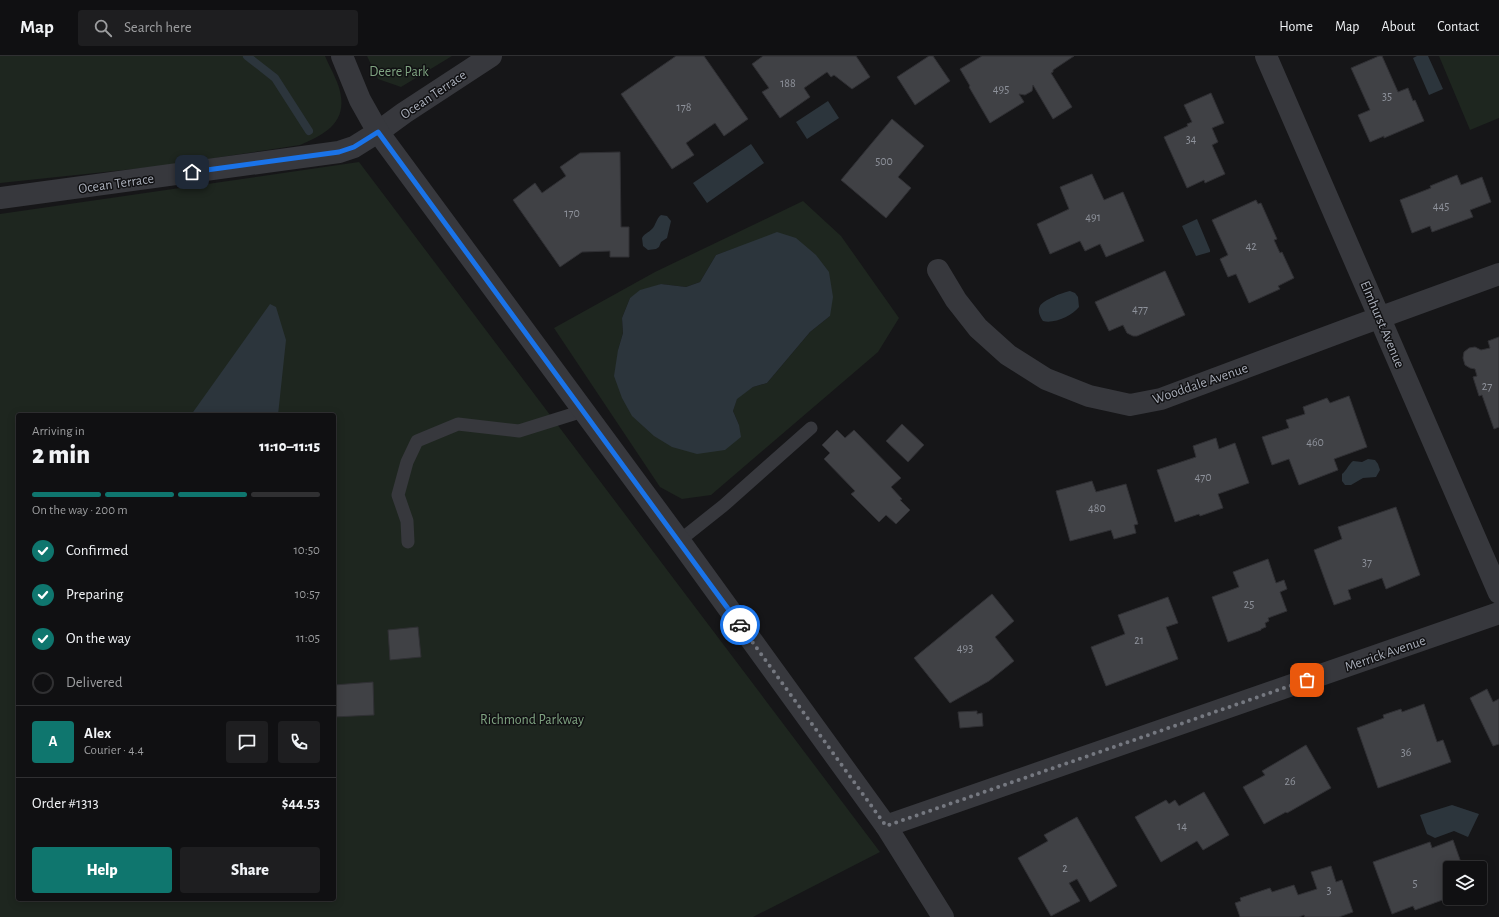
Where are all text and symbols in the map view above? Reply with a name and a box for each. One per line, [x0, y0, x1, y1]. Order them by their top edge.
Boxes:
search box [78, 10, 358, 46]
icon: search [92, 17, 114, 39]
text: Map [20, 18, 54, 37]
text: Search here [124, 20, 192, 35]
text: Home [1279, 20, 1313, 34]
text: Map [1335, 20, 1359, 34]
text: About [1381, 20, 1415, 34]
text: Contact [1437, 20, 1479, 34]
park label: Deere Park [369, 65, 429, 79]
street label: Ocean Terrace [398, 68, 469, 122]
house number: 188 [780, 77, 796, 89]
house number: 495 [993, 83, 1009, 95]
house number: 35 [1382, 90, 1392, 102]
house number: 178 [677, 101, 692, 113]
house number: 34 [1186, 133, 1197, 145]
pin [175, 155, 209, 189]
house number: 500 [875, 155, 893, 167]
icon: home [181, 161, 203, 183]
street label: Ocean Terrace [77, 172, 155, 196]
house number: 445 [1433, 200, 1449, 212]
house number: 170 [564, 207, 580, 219]
house number: 491 [1085, 211, 1101, 223]
house number: 42 [1245, 240, 1257, 252]
street label: Elmhurst Avenue [1357, 279, 1407, 370]
house number: 477 [1132, 303, 1148, 315]
street label: Wooddale Avenue [1151, 361, 1250, 407]
house number: 27 [1482, 380, 1492, 392]
text: Arriving in [32, 425, 85, 438]
house number: 460 [1306, 436, 1324, 448]
text: 11:10–11:15 [259, 439, 320, 454]
text: 2 min [32, 442, 90, 468]
house number: 470 [1194, 471, 1212, 483]
house number: 480 [1088, 502, 1106, 514]
text: On the way · 200 m [32, 504, 128, 517]
icon: check [32, 540, 54, 562]
text: Confirmed [66, 543, 128, 558]
text: 10:50 [293, 544, 320, 557]
house number: 37 [1362, 556, 1372, 568]
icon: check [32, 584, 54, 606]
text: Preparing [66, 587, 123, 602]
text: 10:57 [295, 588, 320, 601]
house number: 25 [1244, 598, 1254, 610]
courier [720, 605, 760, 645]
icon: car [729, 614, 751, 636]
icon: check [32, 628, 54, 650]
text: On the way [66, 631, 131, 646]
text: 11:05 [296, 632, 320, 645]
house number: 21 [1134, 634, 1144, 646]
street label: Merrick Avenue [1343, 634, 1428, 674]
house number: 493 [957, 642, 973, 654]
pin [1290, 663, 1324, 697]
icon: bag [1296, 669, 1318, 691]
text: Delivered [66, 675, 123, 690]
park label: Richmond Parkway [480, 713, 584, 727]
button: chat [226, 721, 268, 763]
button: phone [278, 721, 320, 763]
text: Alex [84, 726, 111, 741]
text: A [48, 734, 58, 749]
text: Courier · 4.4 [84, 744, 144, 757]
house number: 36 [1401, 746, 1412, 758]
house number: 26 [1284, 775, 1296, 787]
text: Order #1313 [32, 796, 99, 811]
text: $44.53 [282, 796, 320, 811]
house number: 14 [1177, 820, 1187, 832]
button: Help [32, 847, 172, 893]
button: Share [180, 847, 320, 893]
map controls [1443, 861, 1487, 905]
button: layers [1443, 861, 1487, 905]
house number: 2 [1062, 862, 1068, 874]
house number: 5 [1412, 877, 1418, 889]
house number: 3 [1327, 884, 1332, 896]

